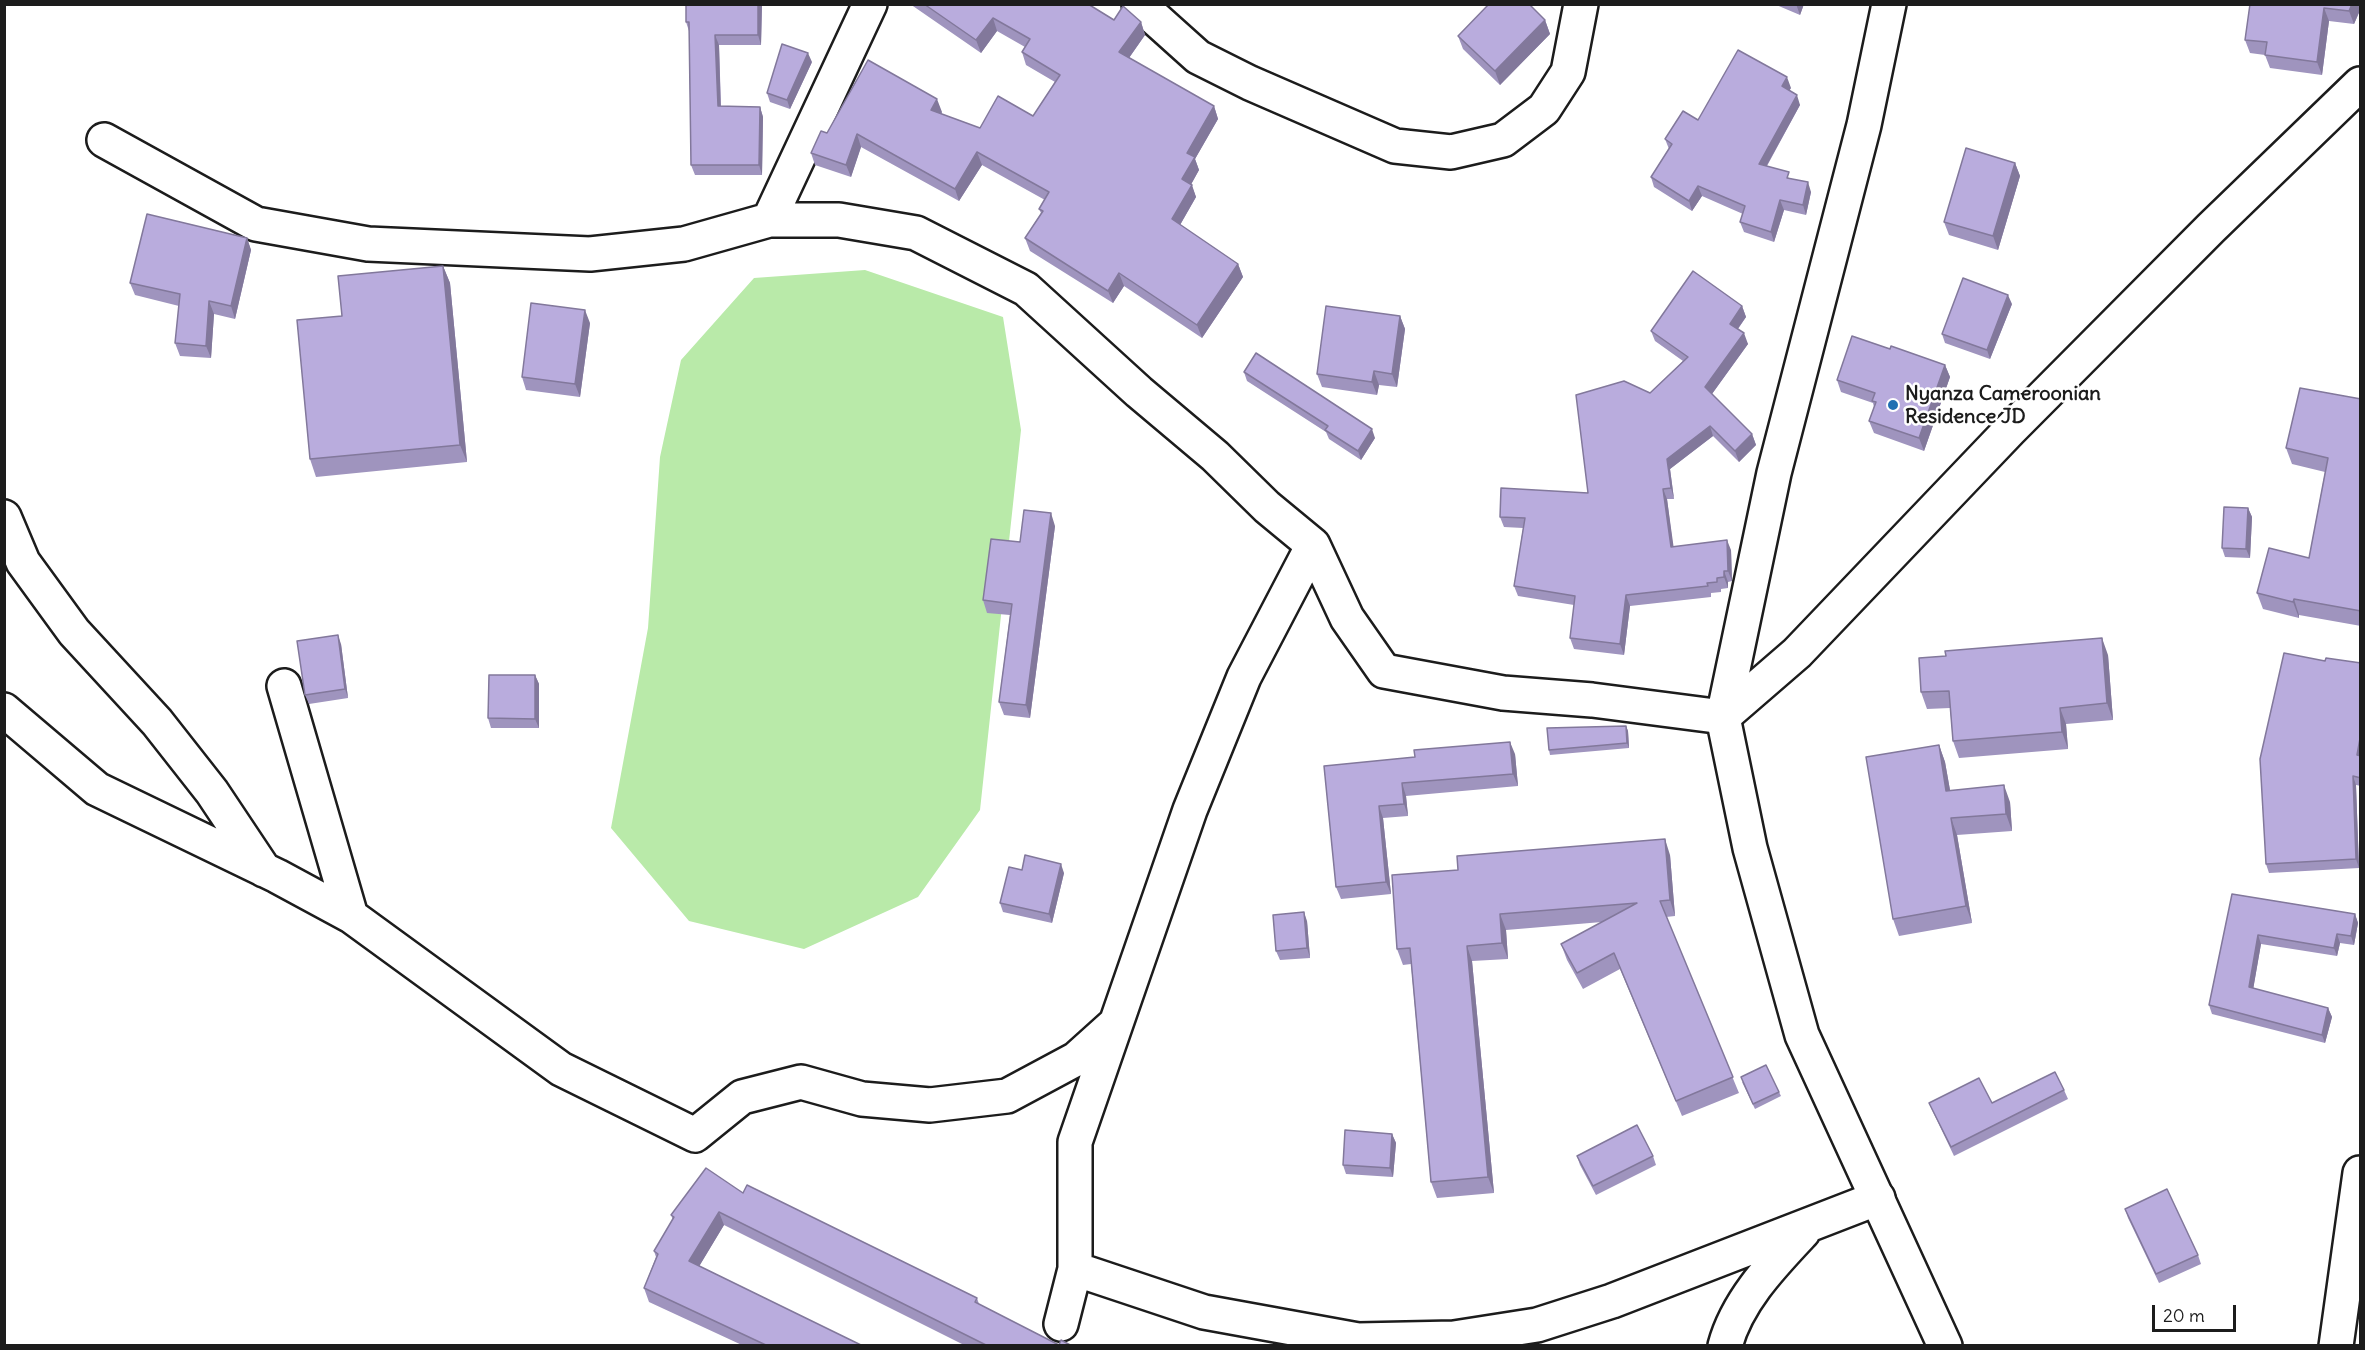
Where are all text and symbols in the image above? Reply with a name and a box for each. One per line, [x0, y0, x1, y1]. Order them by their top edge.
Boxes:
place label: Nyanza Cameroonian Residence JD [1905, 382, 2101, 429]
marker: Nyanza Cameroonian Residence JD [1886, 398, 1900, 412]
scale bar [2155, 1293, 2239, 1331]
text: 20 m [2163, 1304, 2205, 1327]

